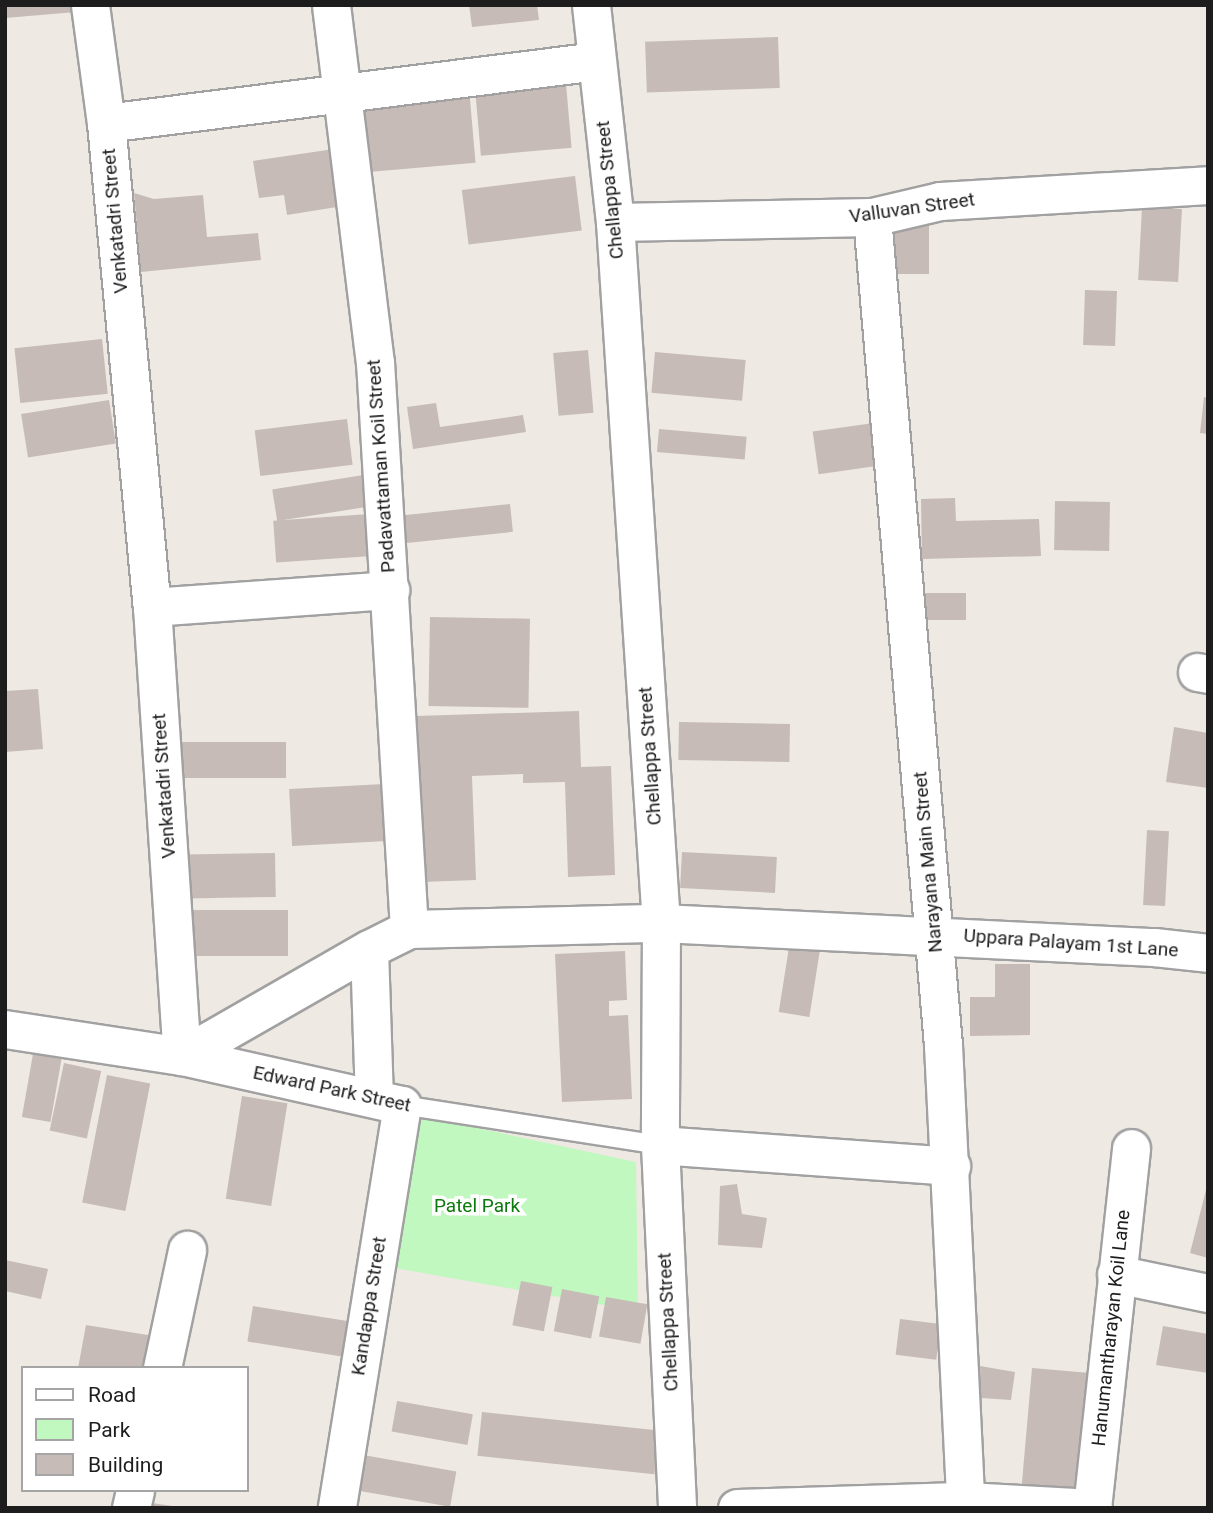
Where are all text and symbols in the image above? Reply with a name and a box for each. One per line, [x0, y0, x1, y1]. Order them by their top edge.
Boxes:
street label: Chellappa Street [591, 120, 629, 260]
street label: Venkatadri Street [97, 148, 133, 294]
street label: Valluvan Street [848, 188, 976, 228]
street label: Padavattaman Koil Street [362, 358, 400, 574]
street label: Chellappa Street [634, 686, 666, 826]
street label: Venkatadri Street [148, 713, 180, 859]
street label: Narayana Main Street [909, 770, 947, 954]
street label: Uppara Palayam 1st Lane [963, 924, 1179, 962]
street label: Edward Park Street [251, 1061, 413, 1117]
park label: Patel Park [434, 1195, 520, 1217]
street label: Hanumantharayan Koil Lane [1087, 1209, 1135, 1447]
street label: Kandappa Street [347, 1235, 391, 1377]
street label: Chellappa Street [653, 1252, 683, 1392]
legend [21, 1366, 248, 1492]
text: Road [88, 1383, 136, 1407]
text: Park [88, 1418, 130, 1442]
text: Building [88, 1453, 163, 1477]

